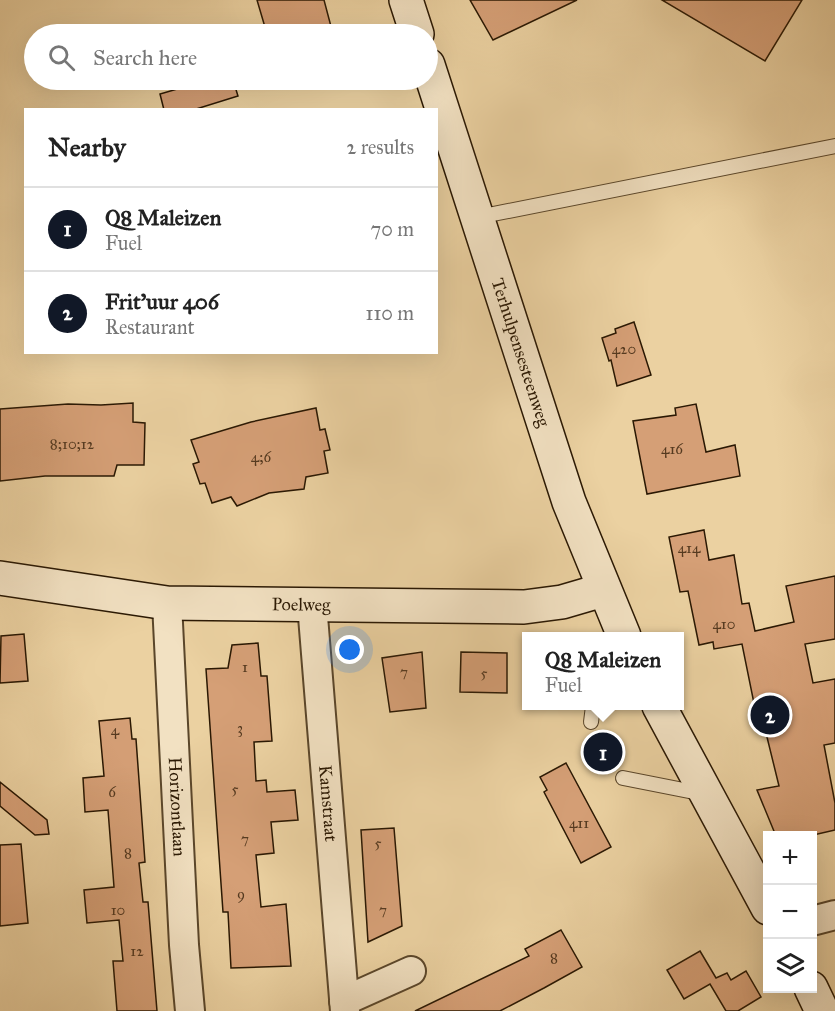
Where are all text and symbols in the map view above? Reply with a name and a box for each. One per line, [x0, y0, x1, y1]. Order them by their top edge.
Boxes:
search box [24, 24, 438, 90]
icon: search [45, 41, 78, 74]
text: Search here [93, 44, 197, 71]
text: Nearby [48, 131, 126, 163]
text: 2 results [346, 135, 414, 159]
text: Q8 Maleizen [105, 204, 221, 231]
text: 1 [64, 217, 71, 241]
text: 70 m [371, 217, 414, 241]
text: Fuel [105, 231, 142, 255]
street label: Terhulpensesteenweg [487, 275, 555, 430]
text: Frit'uur 406 [105, 288, 219, 315]
text: 2 [63, 301, 72, 325]
text: 110 m [366, 301, 414, 325]
text: Restaurant [105, 315, 195, 339]
house number: 420 [612, 340, 636, 358]
house number: 8;10;12 [50, 435, 95, 453]
house number: 416 [661, 440, 684, 458]
house number: 4;6 [251, 448, 272, 466]
house number: 414 [678, 539, 701, 557]
street label: Poelweg [272, 593, 331, 617]
house number: 410 [713, 615, 735, 633]
popup [522, 632, 684, 710]
your location [335, 635, 364, 664]
text: Q8 Maleizen [545, 646, 661, 673]
house number: 1 [242, 658, 248, 676]
house number: 7 [400, 663, 408, 681]
house number: 5 [481, 664, 488, 682]
text: Fuel [545, 673, 582, 697]
pin: 2 [750, 692, 790, 738]
house number: 3 [237, 719, 243, 737]
house number: 4 [111, 721, 120, 739]
pin: 1 [584, 730, 622, 774]
street label: Horizontlaan [164, 756, 191, 857]
street label: Kamstraat [314, 764, 342, 843]
house number: 5 [232, 780, 239, 798]
house number: 6 [108, 783, 117, 801]
house number: 411 [569, 814, 589, 832]
house number: 7 [241, 830, 249, 848]
map controls [763, 831, 817, 993]
button: + [763, 831, 817, 885]
house number: 5 [375, 834, 382, 852]
house number: 8 [124, 844, 132, 862]
house number: 9 [237, 885, 245, 903]
button: − [763, 885, 817, 939]
house number: 10 [111, 901, 125, 919]
house number: 7 [379, 901, 387, 919]
button: layers [763, 939, 817, 993]
house number: 12 [130, 942, 144, 960]
house number: 8 [550, 949, 558, 967]

